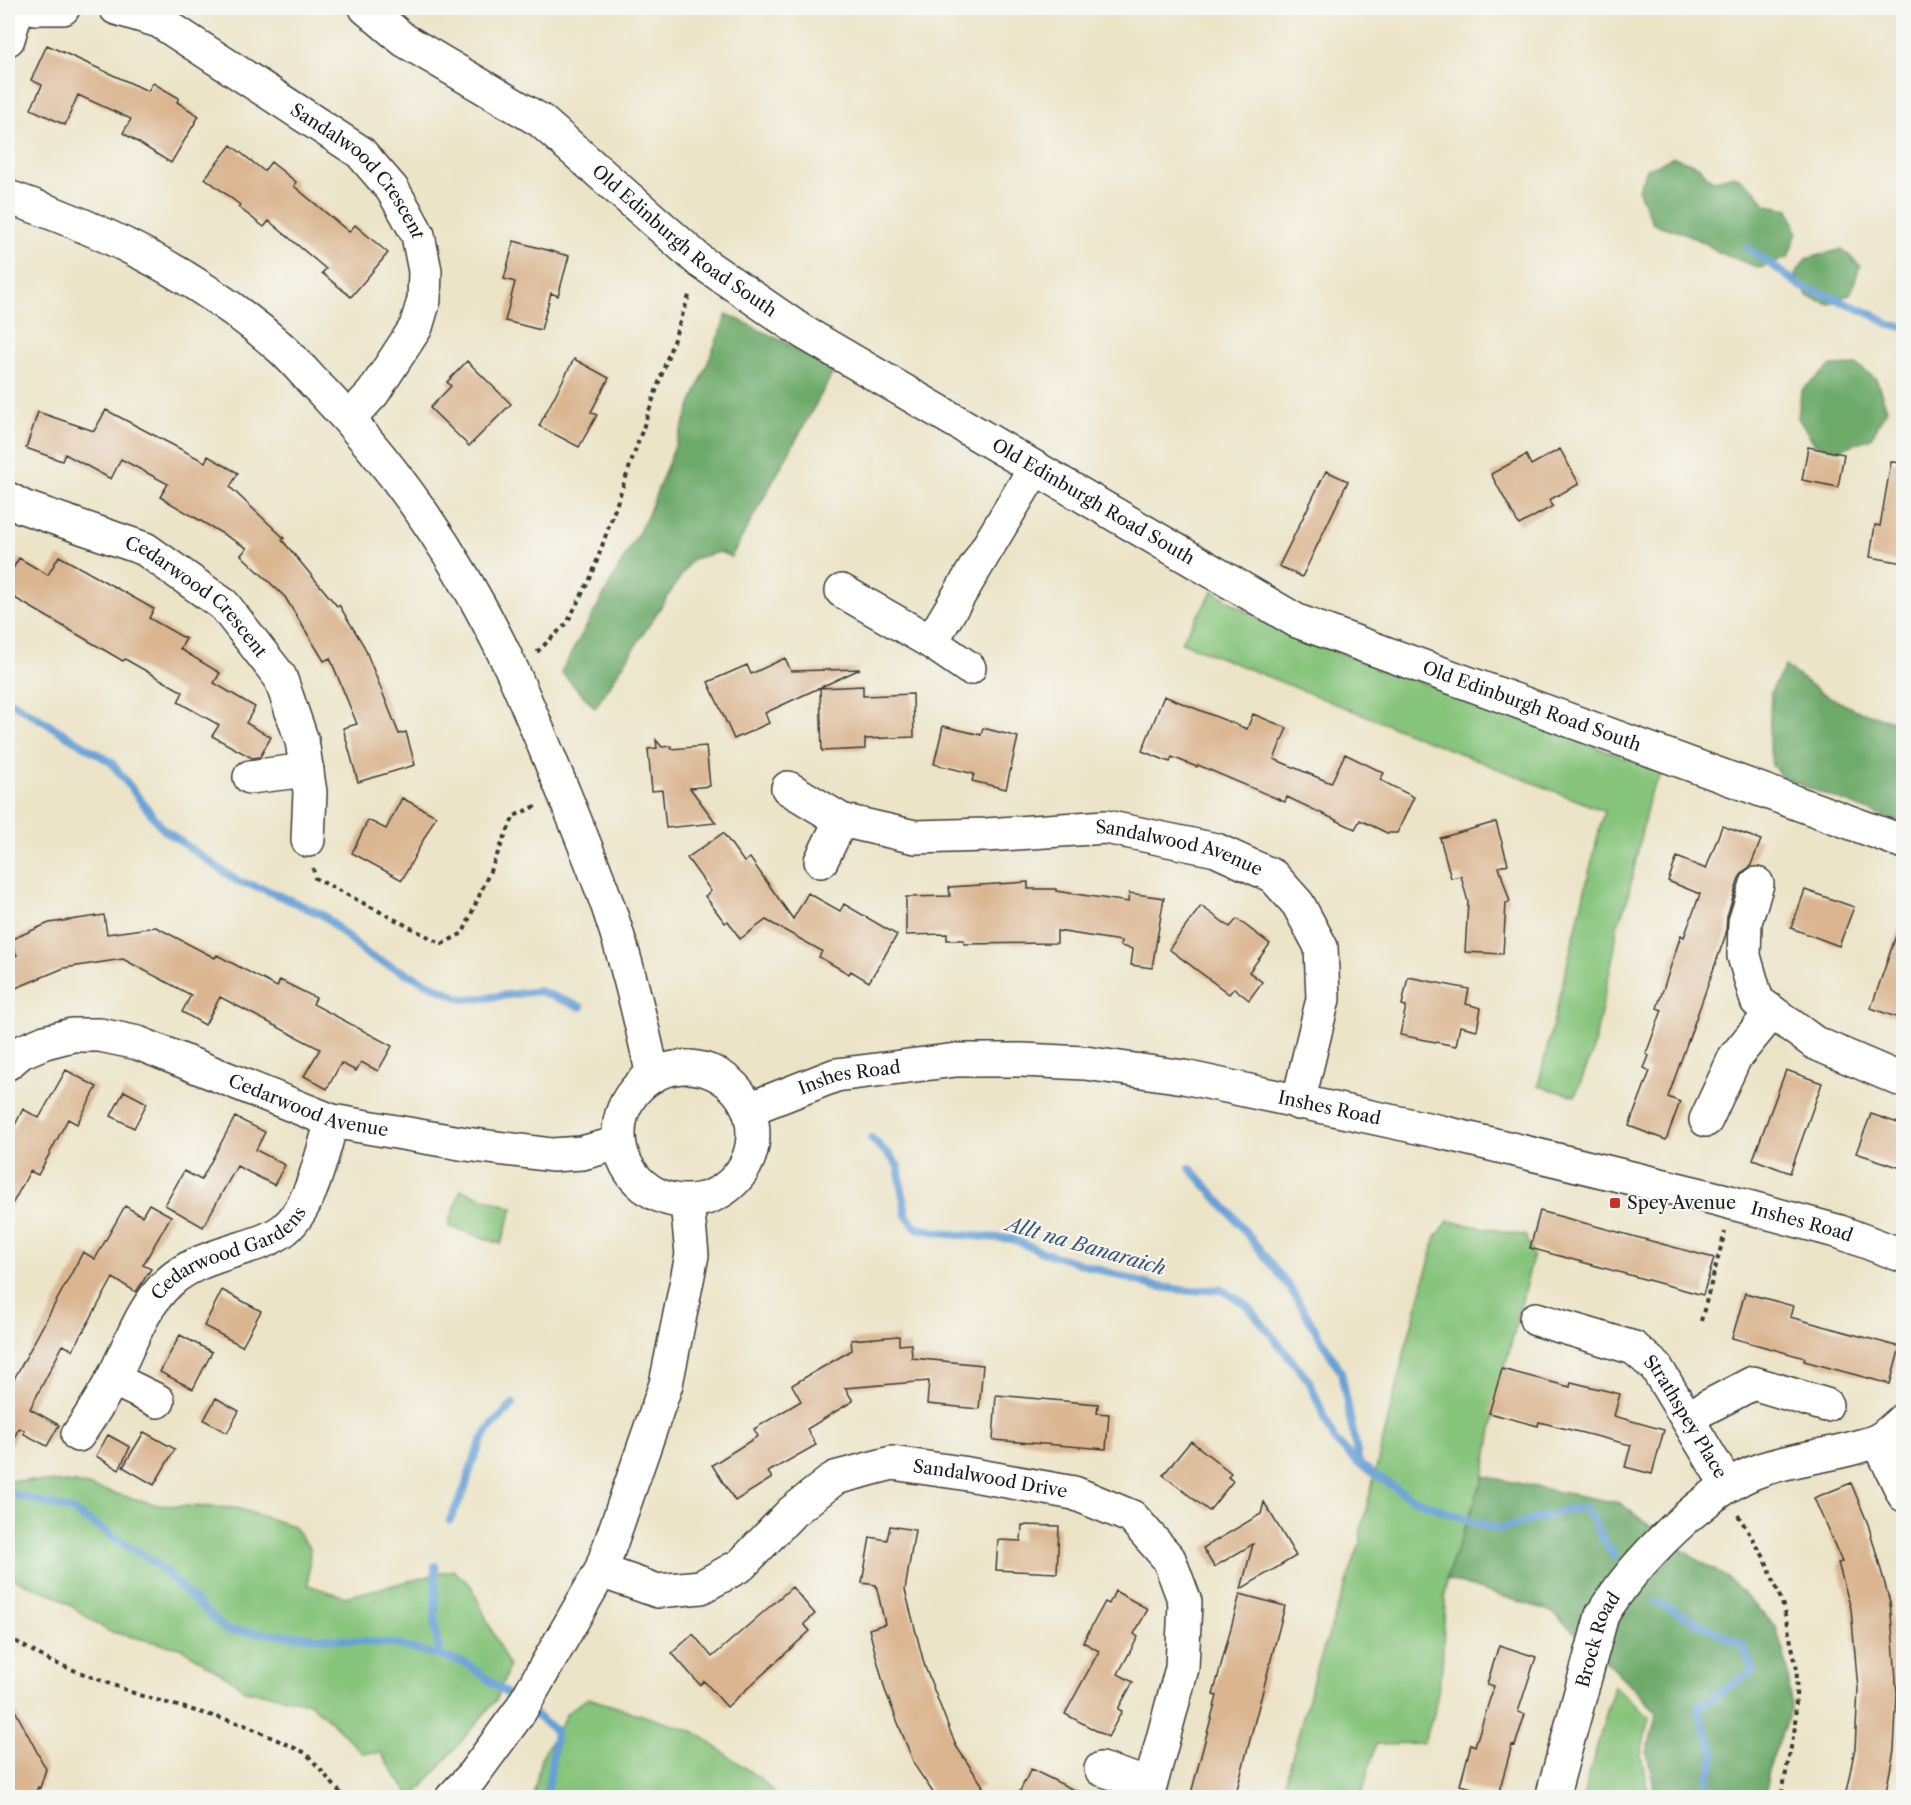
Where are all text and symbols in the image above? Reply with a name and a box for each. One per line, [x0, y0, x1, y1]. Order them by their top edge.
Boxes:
street label: Sandalwood Crescent [286, 99, 430, 241]
street label: Old Edinburgh Road South [587, 160, 781, 322]
street label: Old Edinburgh Road South [988, 434, 1198, 570]
street label: Cedarwood Crescent [122, 532, 272, 662]
street label: Old Edinburgh Road South [1419, 657, 1644, 756]
street label: Sandalwood Avenue [1095, 816, 1266, 881]
street label: Inshes Road [795, 1056, 902, 1100]
street label: Cedarwood Avenue [225, 1070, 390, 1141]
street label: Inshes Road [1276, 1086, 1383, 1130]
place label: Spey Avenue [1627, 1192, 1736, 1214]
marker: Spey Avenue [1608, 1196, 1622, 1210]
street label: Inshes Road [1748, 1197, 1856, 1247]
street label: Cedarwood Gardens [147, 1202, 311, 1304]
water label: Allt na Banaraich [1001, 1211, 1168, 1280]
street label: Strathspey Place [1639, 1350, 1732, 1483]
street label: Sandalwood Drive [912, 1455, 1069, 1503]
street label: Brock Road [1572, 1588, 1625, 1690]

